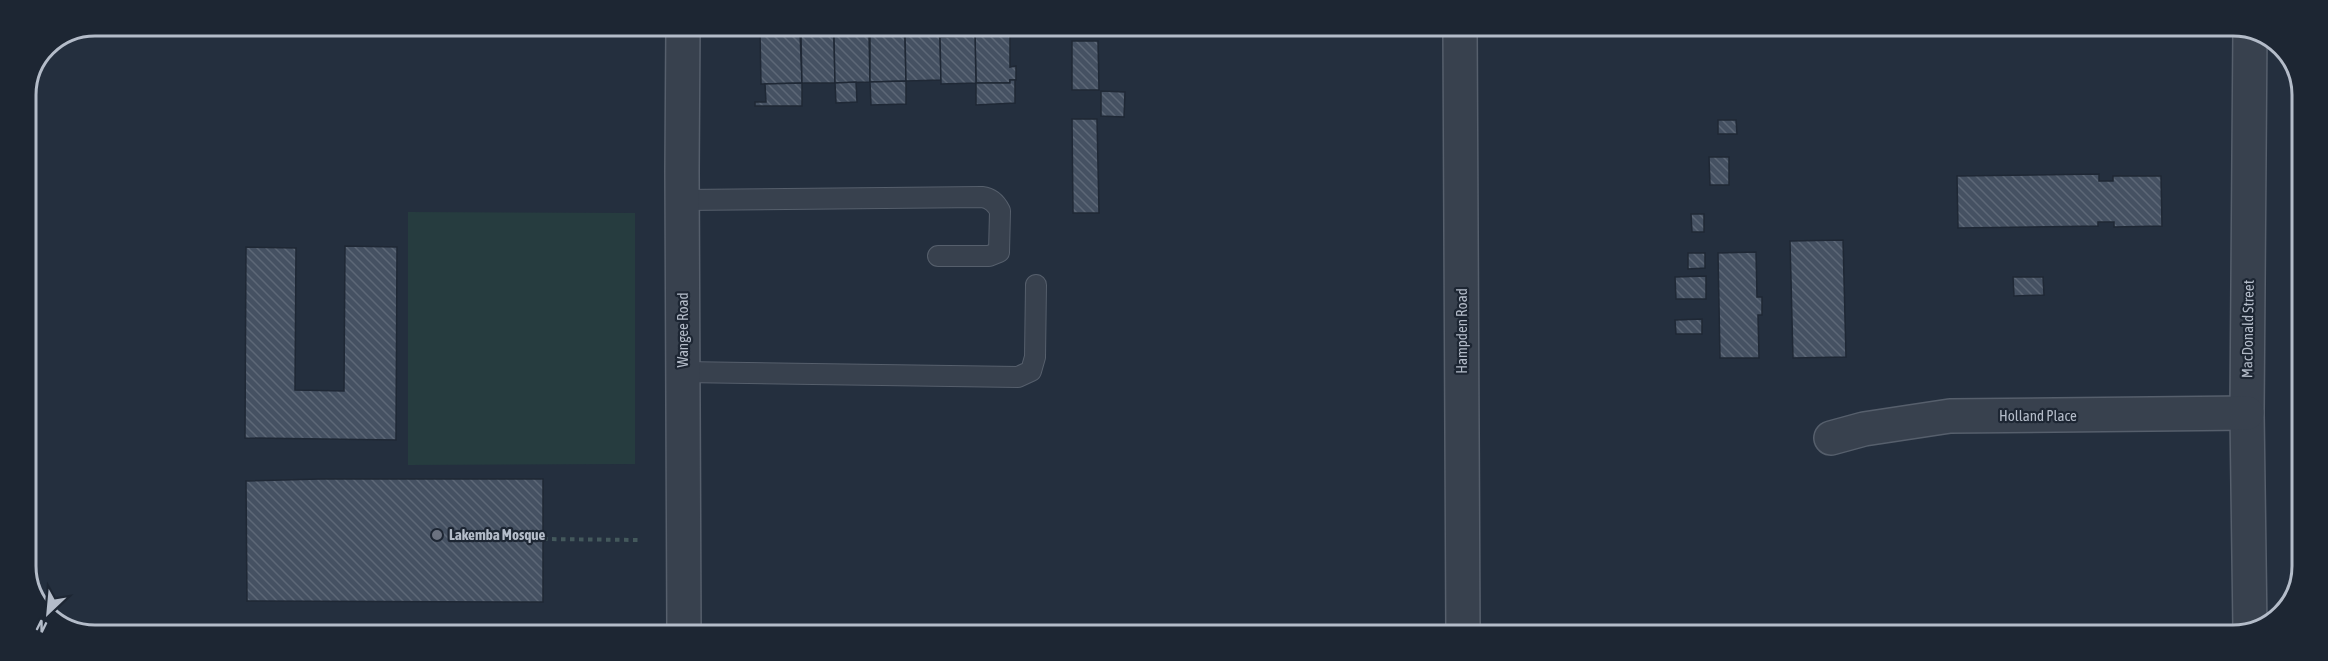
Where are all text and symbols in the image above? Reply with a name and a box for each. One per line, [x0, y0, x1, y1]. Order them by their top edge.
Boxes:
street label: MacDonald Street [2238, 280, 2257, 378]
street label: Hampden Road [1453, 288, 1470, 374]
street label: Wangee Road [674, 292, 691, 368]
street label: Holland Place [1999, 407, 2077, 424]
place label: Lakemba Mosque [449, 526, 546, 543]
marker: Lakemba Mosque [430, 528, 444, 542]
north arrow [18, 583, 78, 643]
text: N [33, 616, 50, 637]

